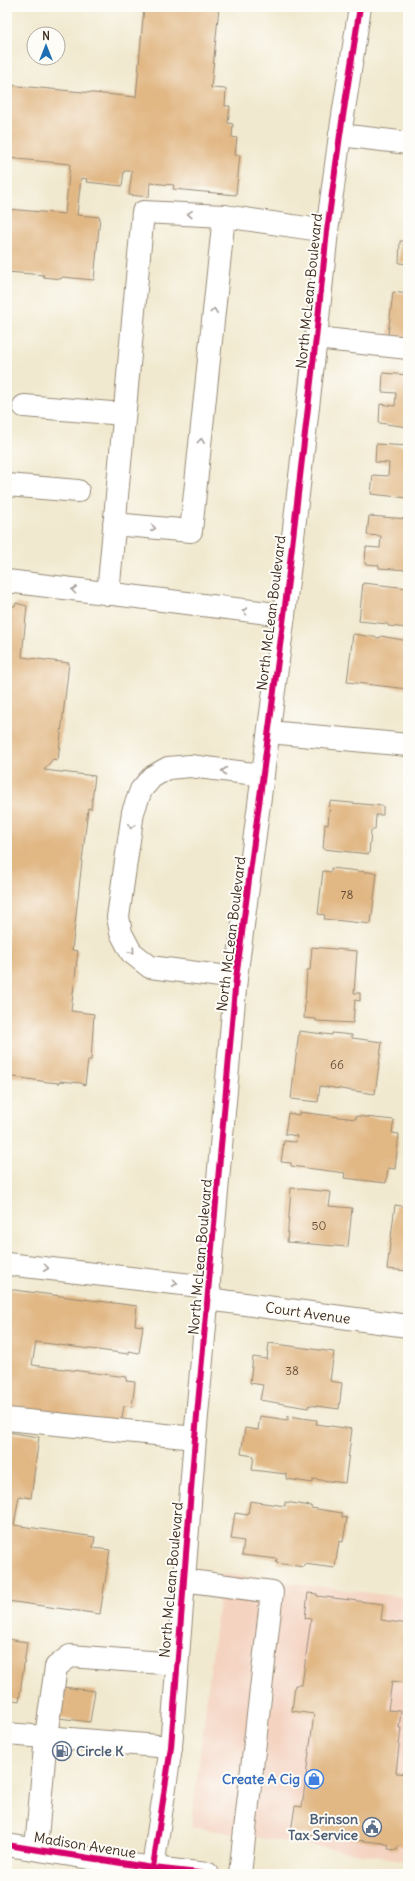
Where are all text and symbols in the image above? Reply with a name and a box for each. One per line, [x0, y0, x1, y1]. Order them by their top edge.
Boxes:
north arrow [26, 26, 66, 66]
text: N [42, 29, 50, 43]
one-way arrow [187, 210, 193, 219]
street label: North McLean Boulevard [292, 212, 326, 370]
one-way arrow [210, 308, 219, 314]
one-way arrow [196, 438, 205, 444]
one-way arrow [150, 523, 156, 532]
street label: North McLean Boulevard [253, 534, 289, 692]
one-way arrow [71, 585, 77, 594]
one-way arrow [242, 606, 248, 615]
one-way arrow [221, 767, 228, 776]
one-way arrow [127, 823, 136, 829]
street label: North McLean Boulevard [213, 855, 249, 1013]
house number: 78 [341, 887, 353, 902]
one-way arrow [128, 947, 135, 954]
house number: 66 [330, 1057, 344, 1072]
street label: North McLean Boulevard [184, 1178, 216, 1336]
house number: 50 [312, 1218, 327, 1233]
one-way arrow [43, 1264, 49, 1273]
one-way arrow [172, 1278, 178, 1287]
street label: Court Avenue [264, 1298, 352, 1328]
house number: 38 [285, 1363, 299, 1378]
street label: North McLean Boulevard [155, 1501, 187, 1659]
fuel station icon: Circle K [51, 1740, 73, 1762]
place label: Circle K [76, 1742, 124, 1760]
shop icon: Create A Cig [303, 1768, 325, 1790]
place label: Create A Cig [222, 1770, 300, 1788]
place label: Brinson Tax Service [288, 1810, 358, 1844]
public building icon: Brinson Tax Service [361, 1816, 383, 1838]
street label: Madison Avenue [33, 1828, 137, 1862]

